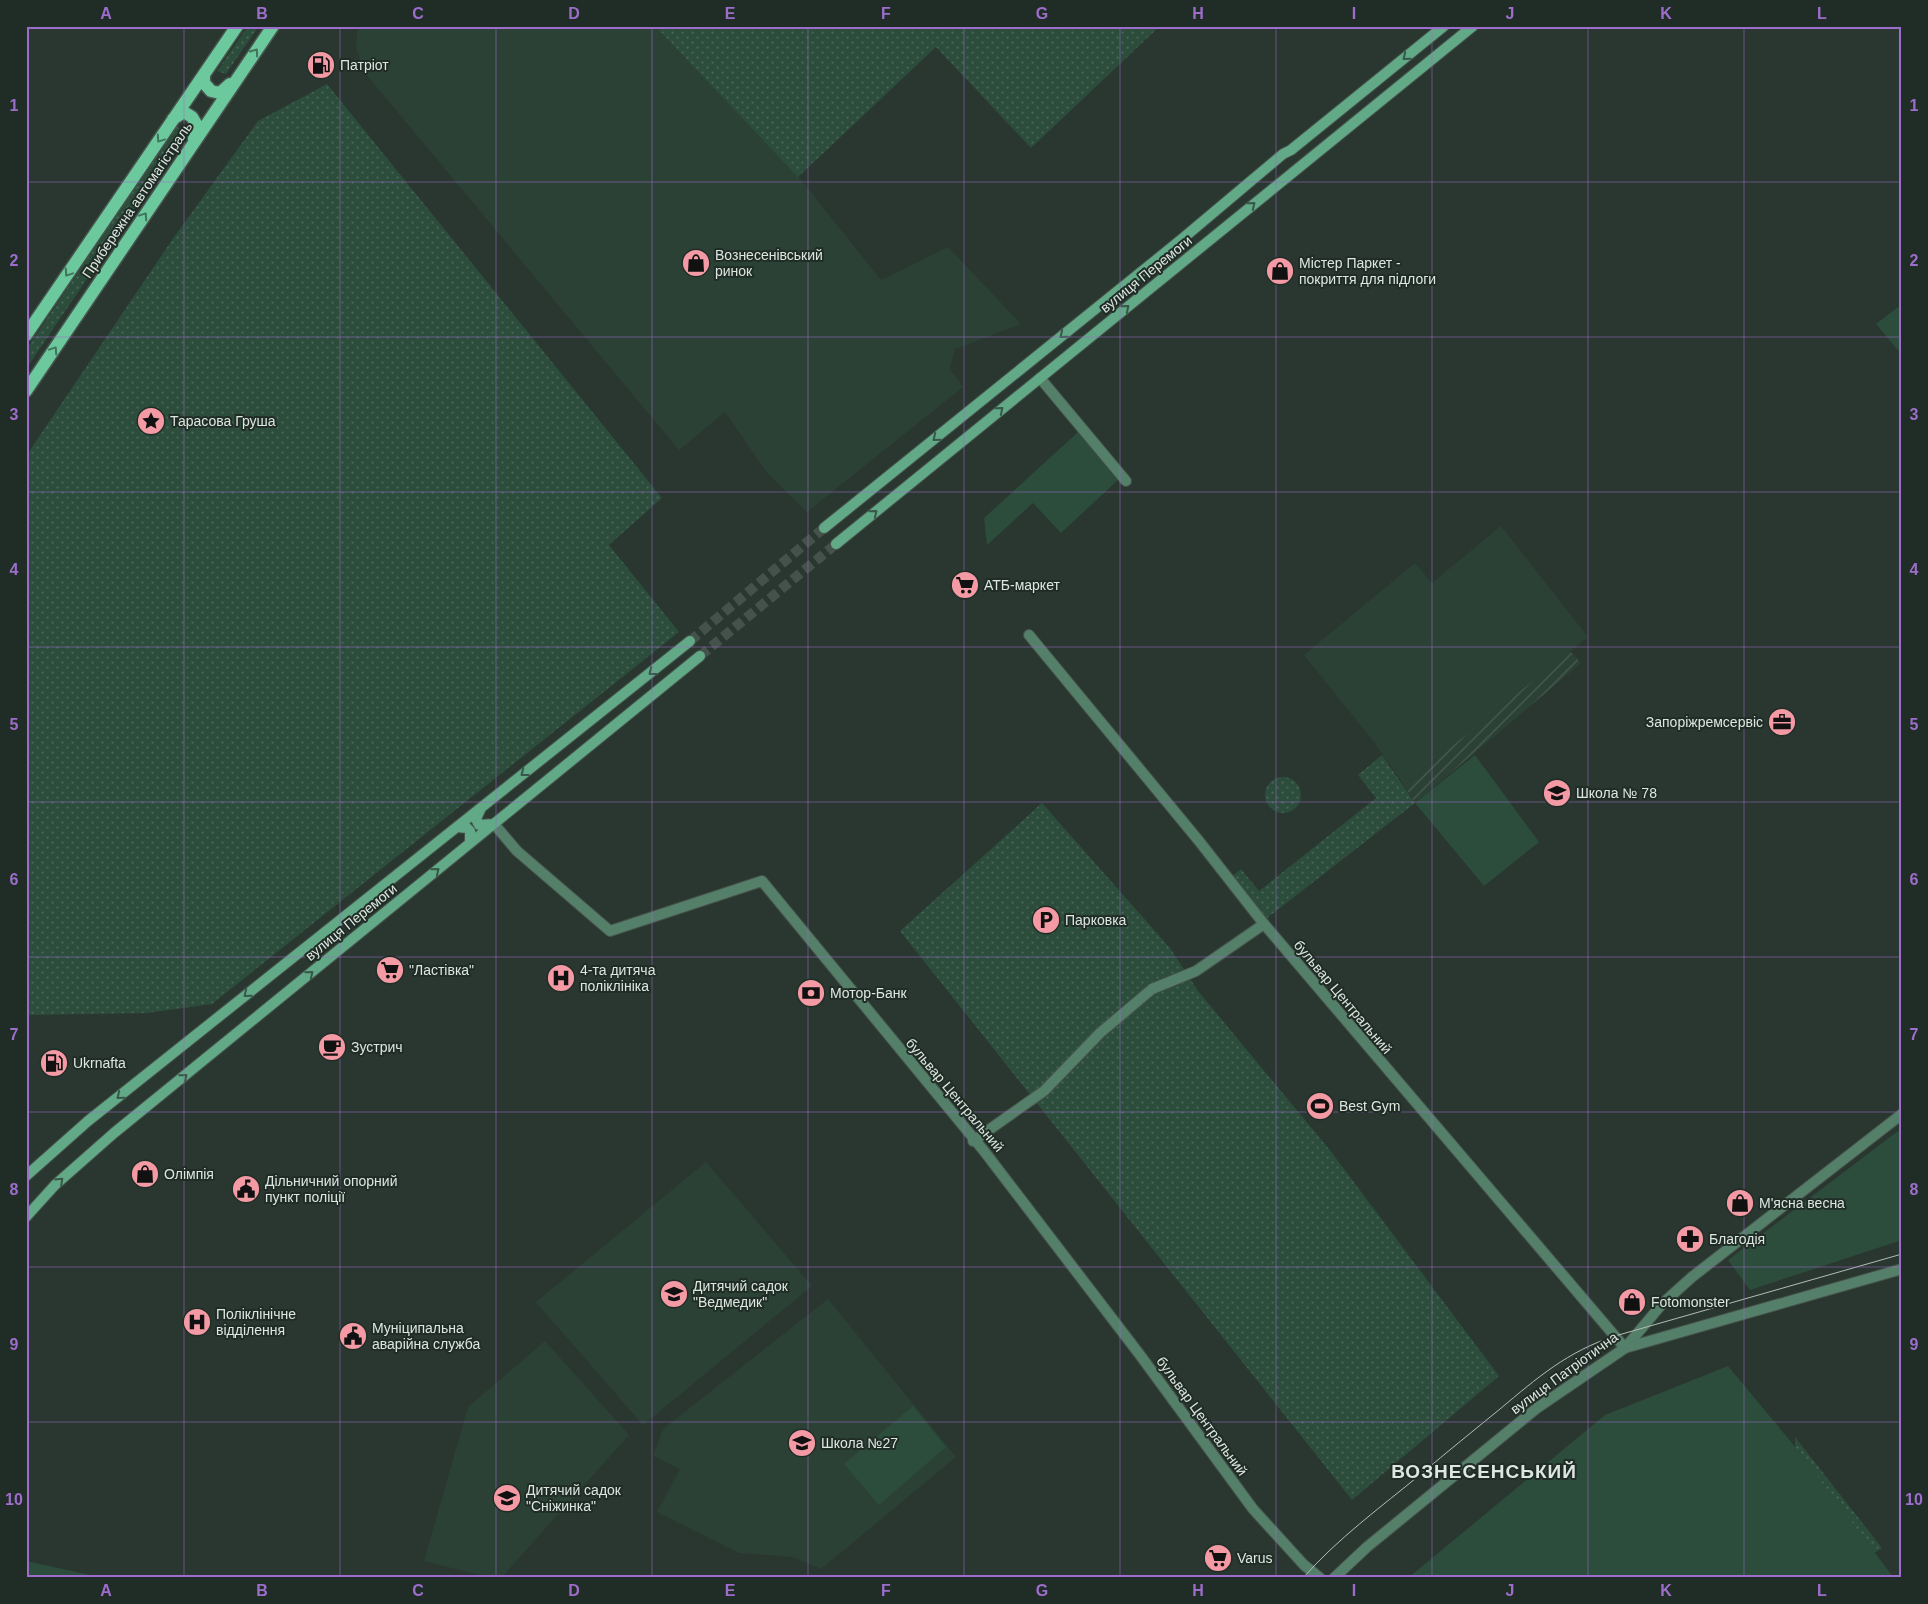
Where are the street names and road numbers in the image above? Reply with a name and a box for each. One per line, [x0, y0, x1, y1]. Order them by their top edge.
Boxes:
street label: Прибережна автомагістраль [79, 119, 195, 281]
street label: вулиця Перемоги [1097, 232, 1195, 316]
street label: вулиця Перемоги [302, 880, 400, 964]
street label: бульвар Центральний [1291, 937, 1395, 1057]
street label: бульвар Центральний [903, 1035, 1007, 1155]
street label: вулиця Патріотична [1507, 1329, 1621, 1417]
street label: бульвар Центральний [1153, 1353, 1251, 1479]

